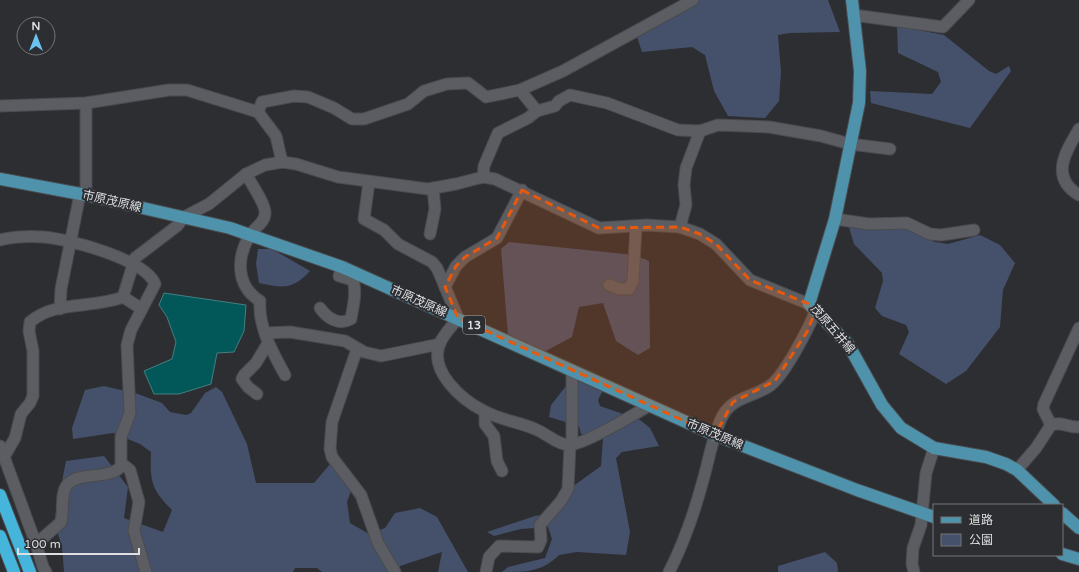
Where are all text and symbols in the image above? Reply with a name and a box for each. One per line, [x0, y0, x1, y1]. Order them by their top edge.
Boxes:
north arrow [16, 16, 56, 56]
text: N [32, 20, 40, 33]
street label: 市原茂原線 [81, 187, 143, 215]
street label: 市原茂原線 [389, 282, 449, 320]
street label: 茂原五井線 [808, 302, 858, 356]
road number: 13 [463, 316, 485, 334]
street label: 市原茂原線 [685, 416, 745, 452]
legend [933, 504, 1063, 556]
text: 道路 [969, 513, 993, 527]
scale bar [18, 530, 139, 556]
text: 公園 [969, 533, 993, 547]
text: 100 m [24, 537, 61, 551]

